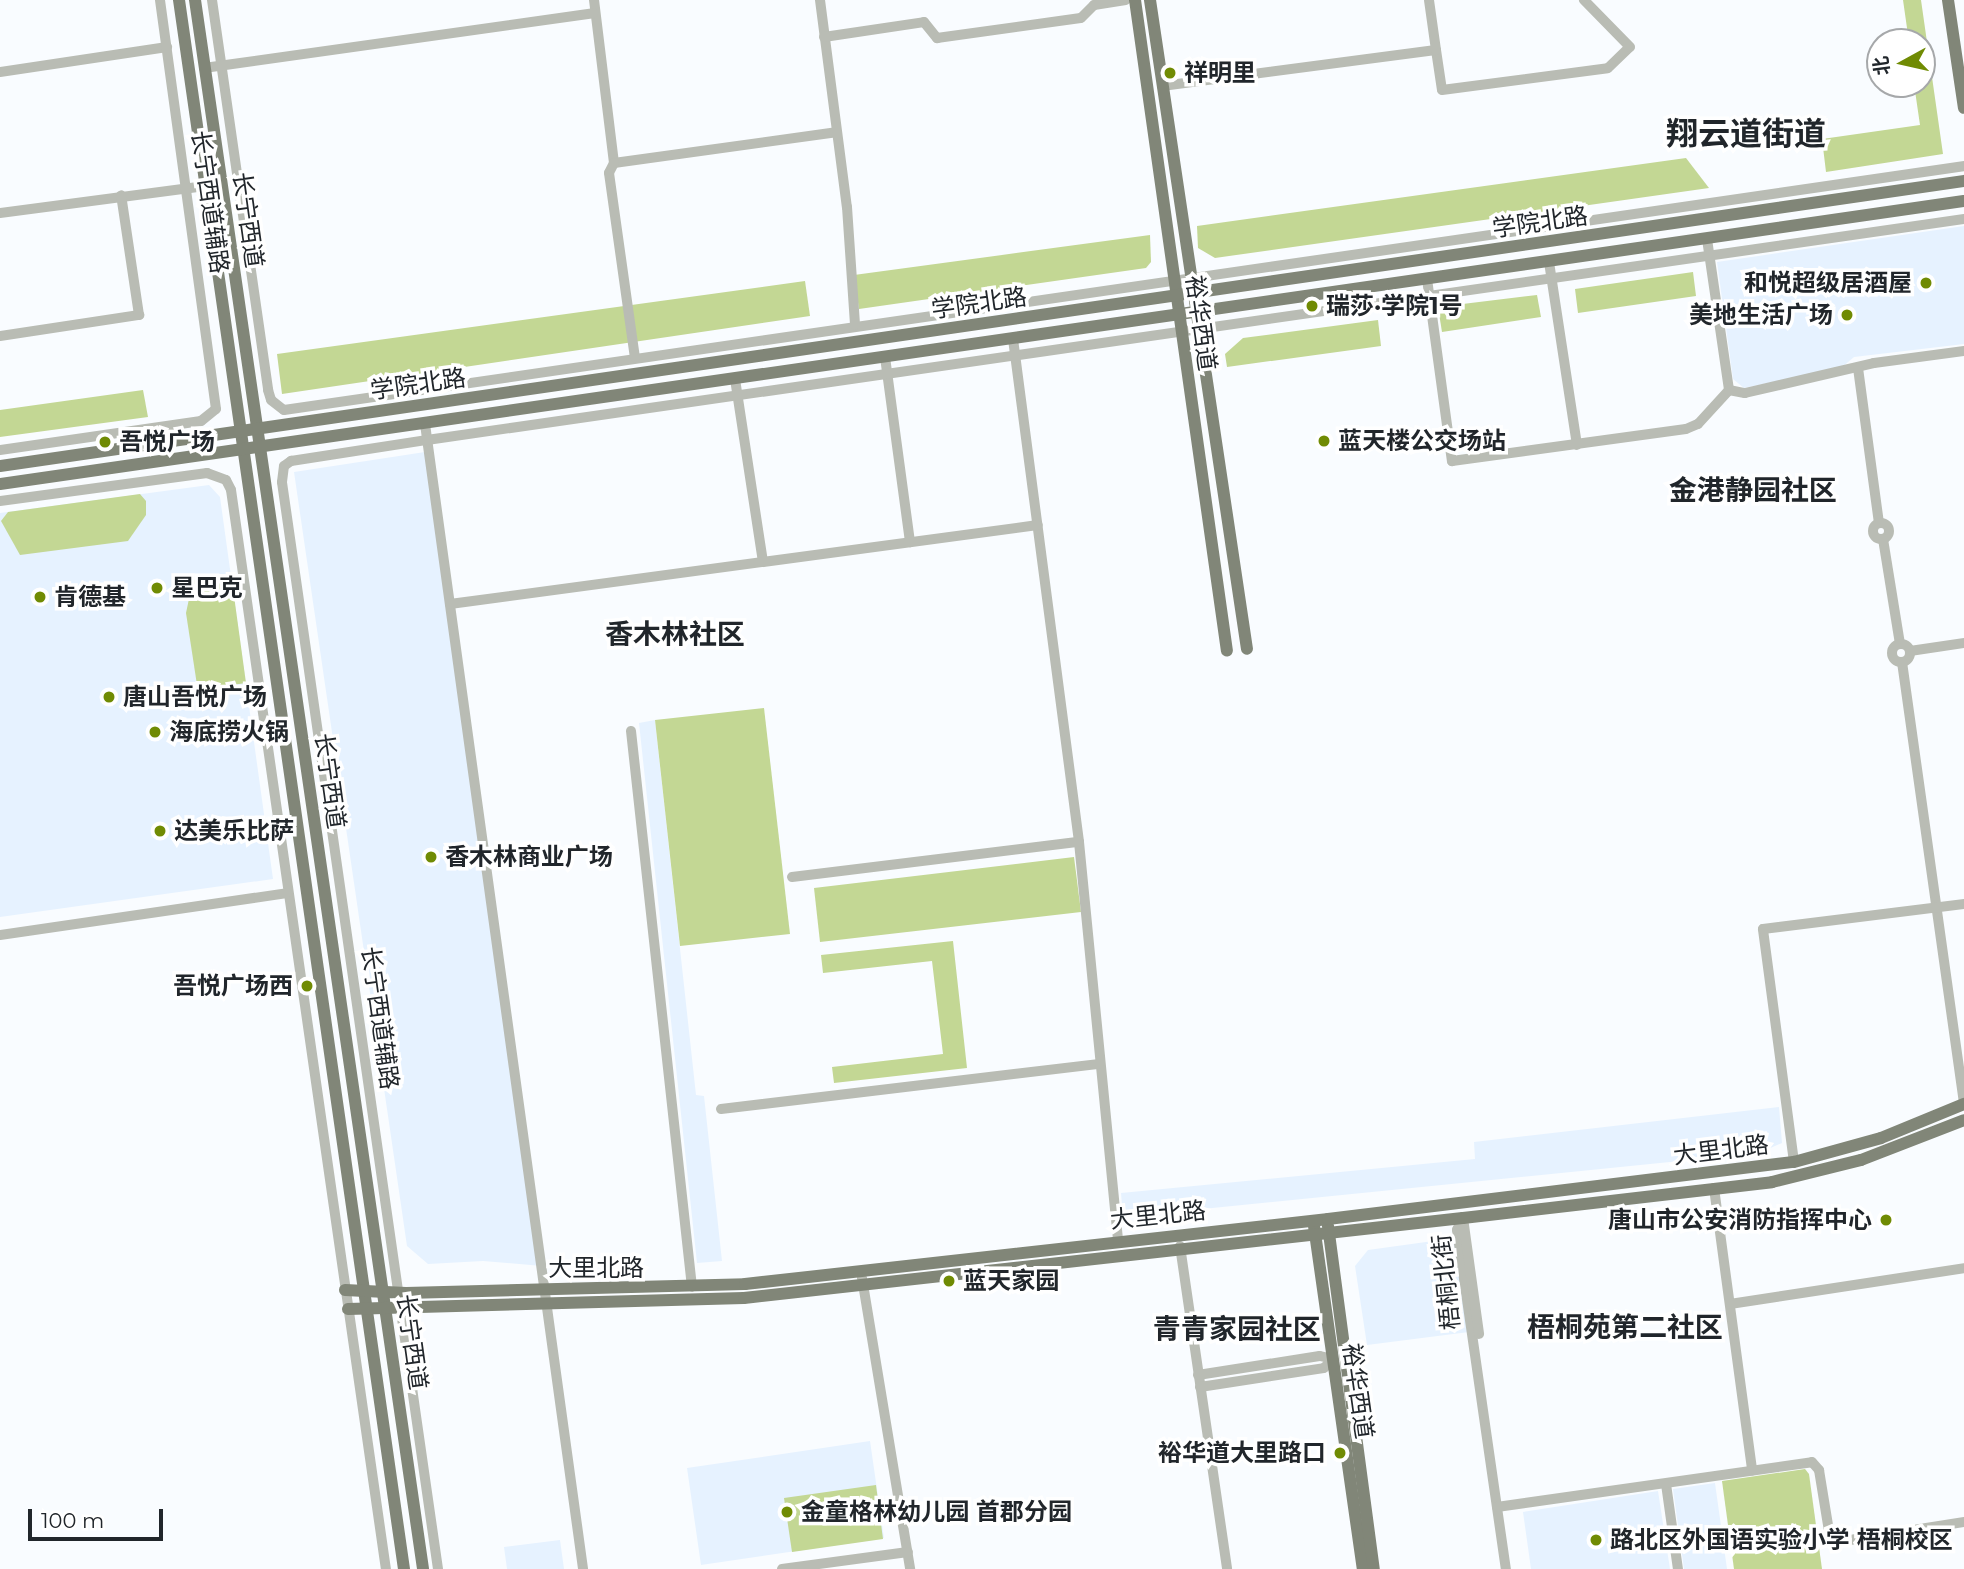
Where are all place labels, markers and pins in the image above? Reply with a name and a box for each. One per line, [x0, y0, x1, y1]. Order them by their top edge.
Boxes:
place label: 祥明里 [1184, 59, 1256, 87]
marker: 祥明里 [1162, 65, 1178, 81]
place label: 和悦超级居酒屋 [1744, 269, 1912, 297]
marker: 和悦超级居酒屋 [1918, 275, 1934, 291]
place label: 瑞莎·学院1号 [1326, 292, 1463, 320]
marker: 瑞莎·学院1号 [1304, 298, 1320, 314]
place label: 美地生活广场 [1689, 301, 1833, 329]
marker: 美地生活广场 [1839, 307, 1855, 323]
place label: 蓝天楼公交场站 [1338, 427, 1506, 455]
place label: 吾悦广场 [119, 428, 215, 456]
marker: 蓝天楼公交场站 [1316, 433, 1332, 449]
marker: 吾悦广场 [97, 434, 113, 450]
place label: 星巴克 [171, 574, 243, 602]
marker: 星巴克 [149, 580, 165, 596]
place label: 肯德基 [54, 583, 126, 611]
marker: 肯德基 [32, 589, 48, 605]
place label: 唐山吾悦广场 [123, 683, 267, 711]
marker: 唐山吾悦广场 [101, 689, 117, 705]
place label: 海底捞火锅 [169, 718, 289, 746]
marker: 海底捞火锅 [147, 724, 163, 740]
place label: 达美乐比萨 [174, 817, 294, 845]
marker: 达美乐比萨 [152, 823, 168, 839]
place label: 香木林商业广场 [445, 843, 613, 871]
marker: 香木林商业广场 [423, 849, 439, 865]
place label: 吾悦广场西 [173, 972, 293, 1000]
marker: 吾悦广场西 [299, 978, 315, 994]
place label: 唐山市公安消防指挥中心 [1608, 1206, 1872, 1234]
marker: 唐山市公安消防指挥中心 [1878, 1212, 1894, 1228]
place label: 蓝天家园 [963, 1267, 1059, 1295]
marker: 蓝天家园 [941, 1273, 957, 1289]
place label: 裕华道大里路口 [1158, 1439, 1326, 1467]
marker: 裕华道大里路口 [1332, 1445, 1348, 1461]
place label: 金童格林幼儿园 首郡分园 [801, 1498, 1072, 1526]
marker: 金童格林幼儿园 首郡分园 [779, 1504, 795, 1520]
place label: 路北区外国语实验小学 梧桐校区 [1610, 1526, 1953, 1554]
marker: 路北区外国语实验小学 梧桐校区 [1588, 1532, 1604, 1548]

